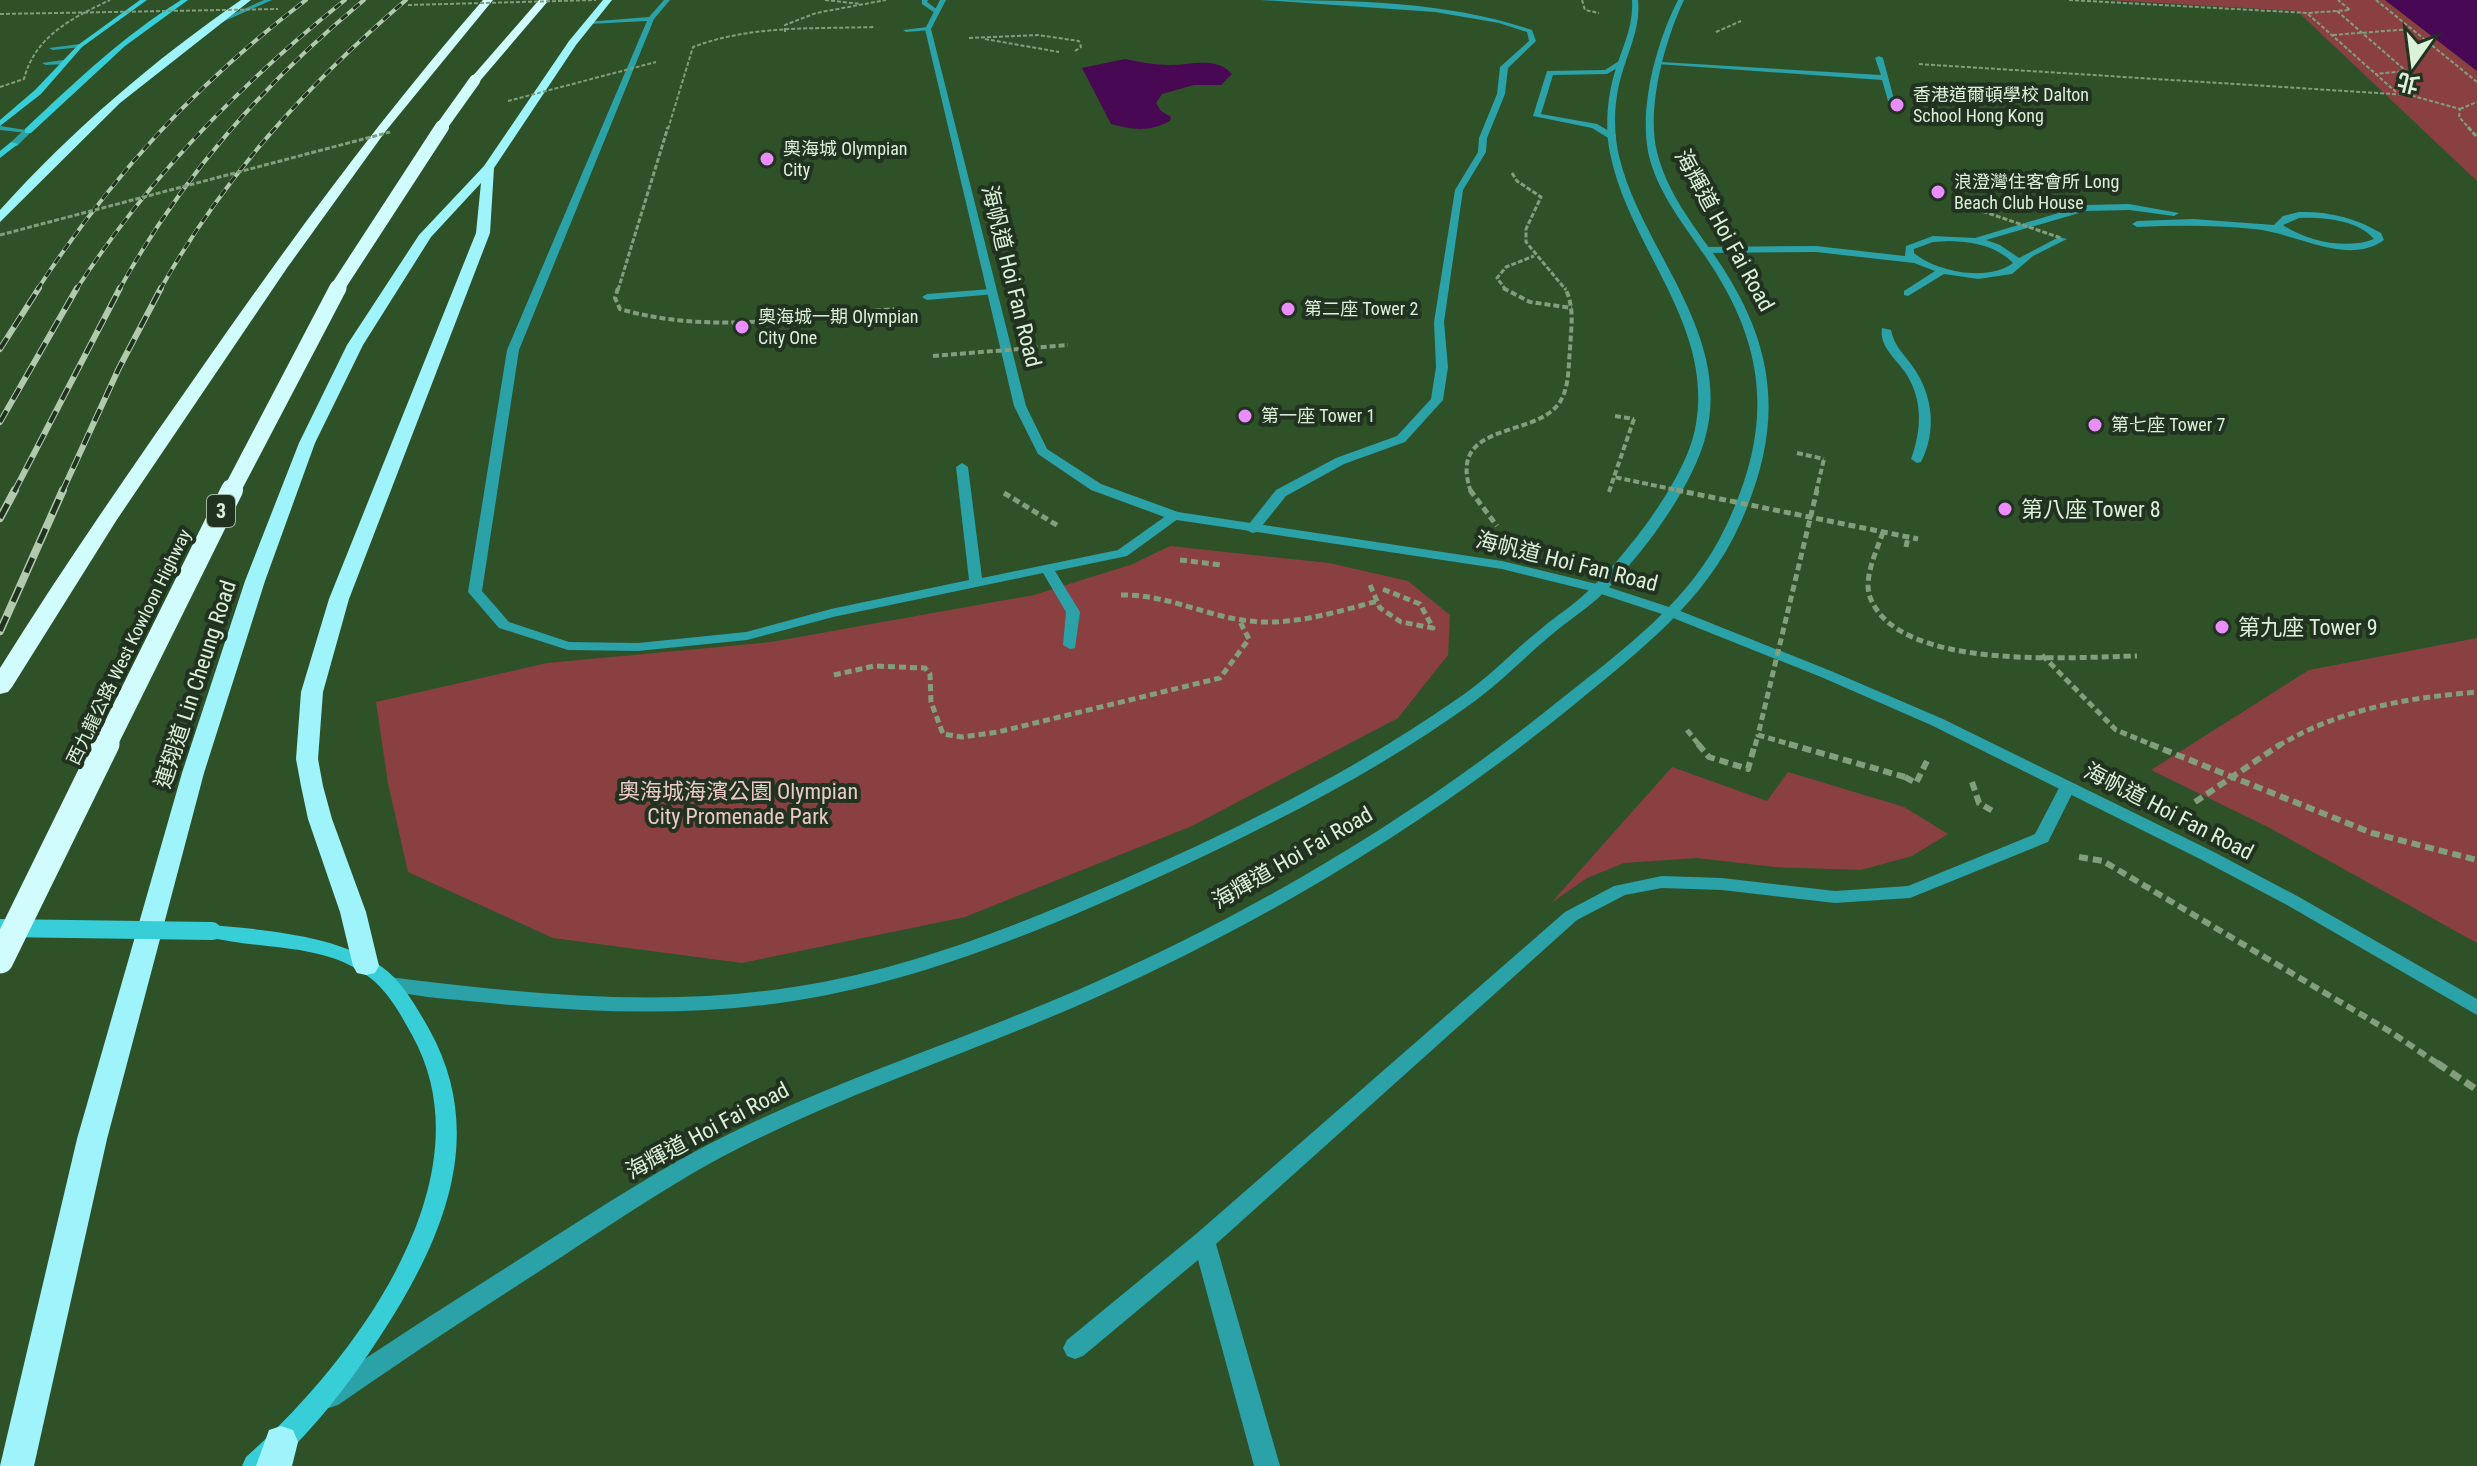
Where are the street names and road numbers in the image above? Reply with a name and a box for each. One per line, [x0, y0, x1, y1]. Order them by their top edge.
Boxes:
street label: 海輝道 Hoi Fai Road [1670, 145, 1779, 315]
street label: 海帆道 Hoi Fan Road [977, 183, 1046, 370]
road number: 3 [207, 495, 235, 527]
street label: 西九龍公路 West Kowloon Highway [62, 525, 195, 768]
street label: 海帆道 Hoi Fan Road [1473, 527, 1660, 596]
street label: 連翔道 Lin Cheung Road [150, 577, 241, 791]
street label: 海帆道 Hoi Fan Road [2080, 758, 2258, 865]
street label: 海輝道 Hoi Fai Road [1208, 801, 1377, 913]
street label: 海輝道 Hoi Fai Road [622, 1077, 793, 1184]

